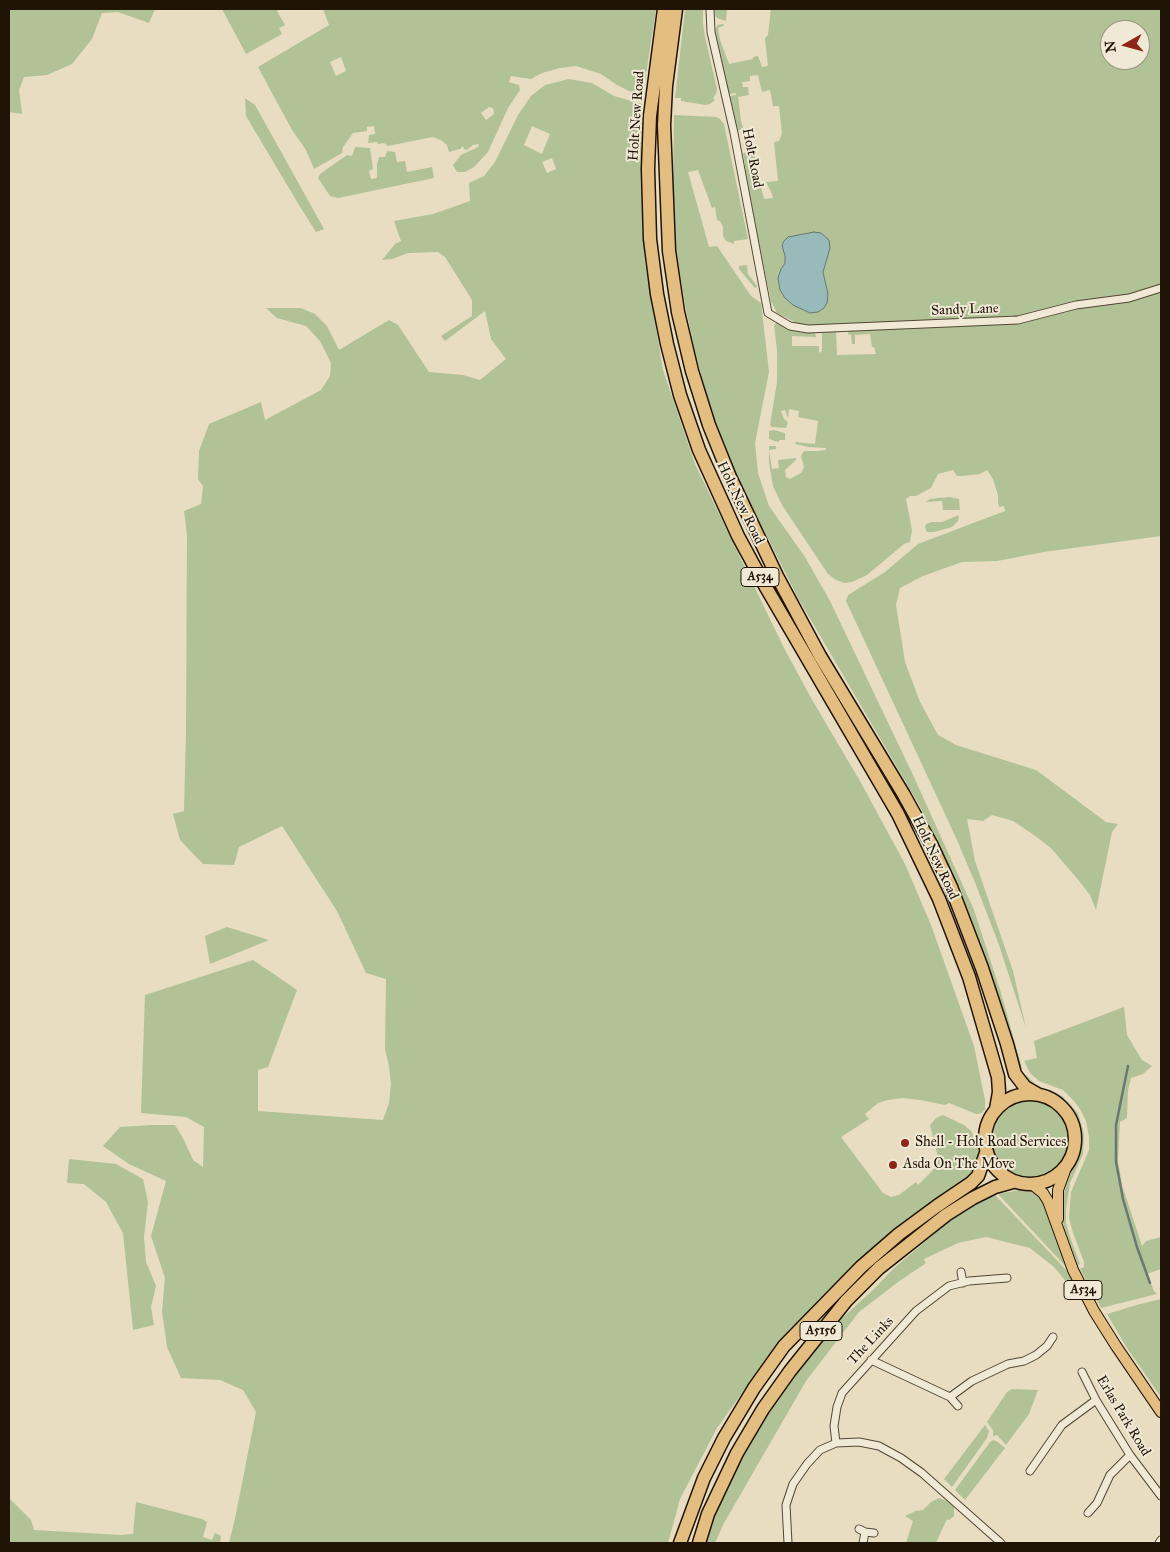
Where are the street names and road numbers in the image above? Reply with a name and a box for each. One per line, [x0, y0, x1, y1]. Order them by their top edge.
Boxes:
street label: Holt New Road [625, 70, 649, 162]
street label: Holt Road [738, 127, 766, 189]
street label: Sandy Lane [931, 300, 999, 320]
street label: Holt New Road [713, 459, 767, 547]
road number: A534 [741, 568, 779, 586]
street label: Holt New Road [908, 814, 962, 902]
road number: A534 [1064, 1280, 1102, 1300]
street label: The Links [845, 1313, 897, 1369]
road number: A5156 [800, 1322, 842, 1340]
street label: Erlas Park Road [1092, 1373, 1154, 1459]

